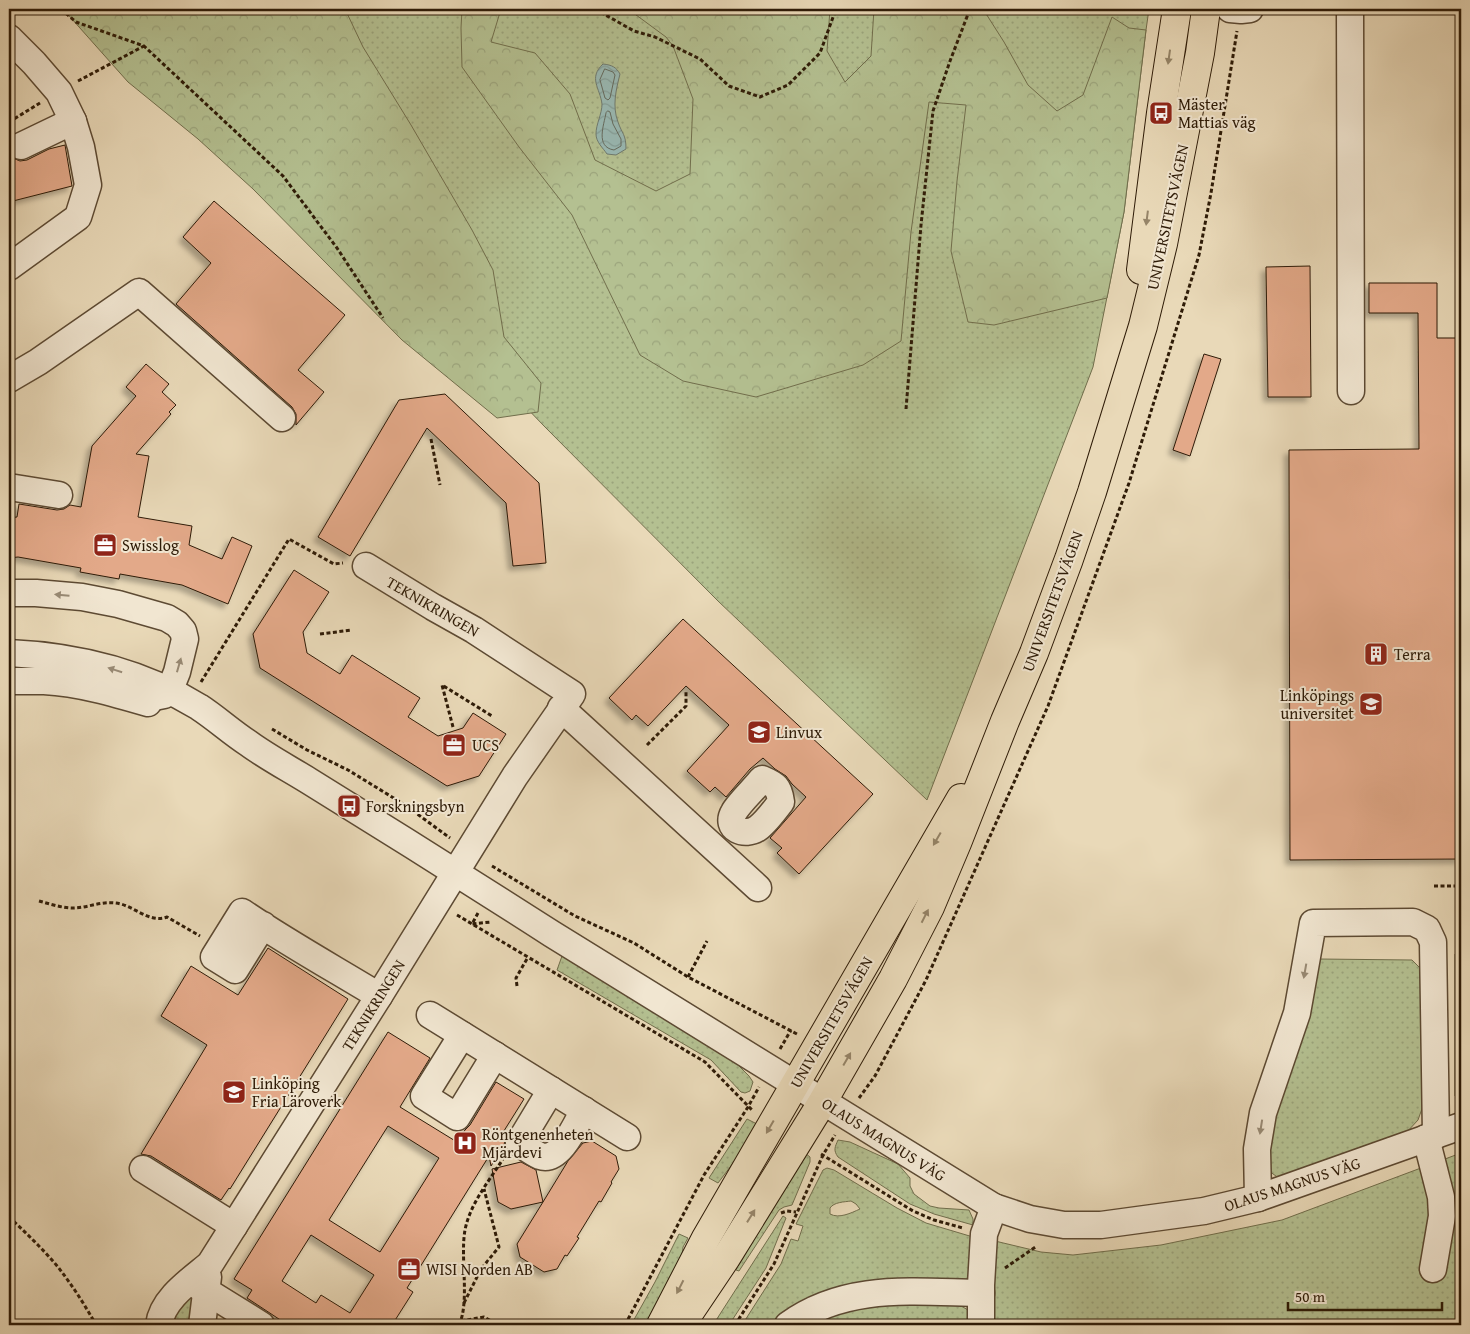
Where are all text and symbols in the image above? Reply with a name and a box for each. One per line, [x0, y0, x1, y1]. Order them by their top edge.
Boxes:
one-way arrow [1165, 49, 1173, 65]
place label: Mäster Mattias väg [1178, 92, 1255, 134]
bus stop icon: Mäster Mattias väg [1148, 100, 1174, 126]
street label: UNIVERSITETSVÄGEN [1140, 141, 1194, 292]
one-way arrow [1143, 210, 1151, 226]
street label: UNIVERSITETSVÄGEN [1015, 527, 1089, 675]
office icon: Swisslog [92, 532, 118, 558]
place label: Swisslog [122, 533, 179, 557]
street label: TEKNIKRINGEN [382, 570, 484, 643]
one-way arrow [54, 591, 70, 599]
building icon: Terra [1363, 641, 1389, 667]
place label: Terra [1394, 642, 1431, 666]
one-way arrow [175, 657, 183, 672]
one-way arrow [107, 666, 122, 673]
place label: Linköpings universitet [1280, 683, 1354, 725]
school or university icon: Linköpings universitet [1358, 691, 1384, 717]
school or university icon: Linvux [746, 719, 772, 745]
place label: Linvux [776, 720, 823, 744]
office icon: UCS [441, 732, 467, 758]
place label: UCS [472, 733, 499, 757]
bus stop icon: Forskningsbyn [336, 793, 362, 819]
place label: Forskningsbyn [366, 794, 464, 818]
one-way arrow [933, 832, 941, 846]
one-way arrow [921, 909, 929, 924]
street label: UNIVERSITETSVÄGEN [783, 951, 879, 1092]
street label: TEKNIKRINGEN [335, 954, 411, 1055]
one-way arrow [1300, 963, 1308, 979]
one-way arrow [843, 1052, 851, 1066]
place label: Linköping Fria Läroverk [252, 1071, 342, 1113]
school or university icon: Linköping Fria Läroverk [221, 1079, 247, 1105]
street label: OLAUS MAGNUS VÄG [817, 1091, 951, 1187]
one-way arrow [1257, 1119, 1265, 1135]
one-way arrow [766, 1120, 775, 1133]
place label: Röntgenenheten Mjärdevi [482, 1122, 594, 1164]
hospital icon: Röntgenenheten Mjärdevi [452, 1130, 478, 1156]
street label: OLAUS MAGNUS VÄG [1221, 1150, 1364, 1217]
one-way arrow [747, 1210, 756, 1223]
office icon: WISI Norden AB [396, 1256, 422, 1282]
place label: WISI Norden AB [426, 1257, 533, 1281]
scale bar [1288, 1279, 1441, 1311]
one-way arrow [676, 1280, 684, 1295]
text: 50 m [1295, 1286, 1326, 1307]

